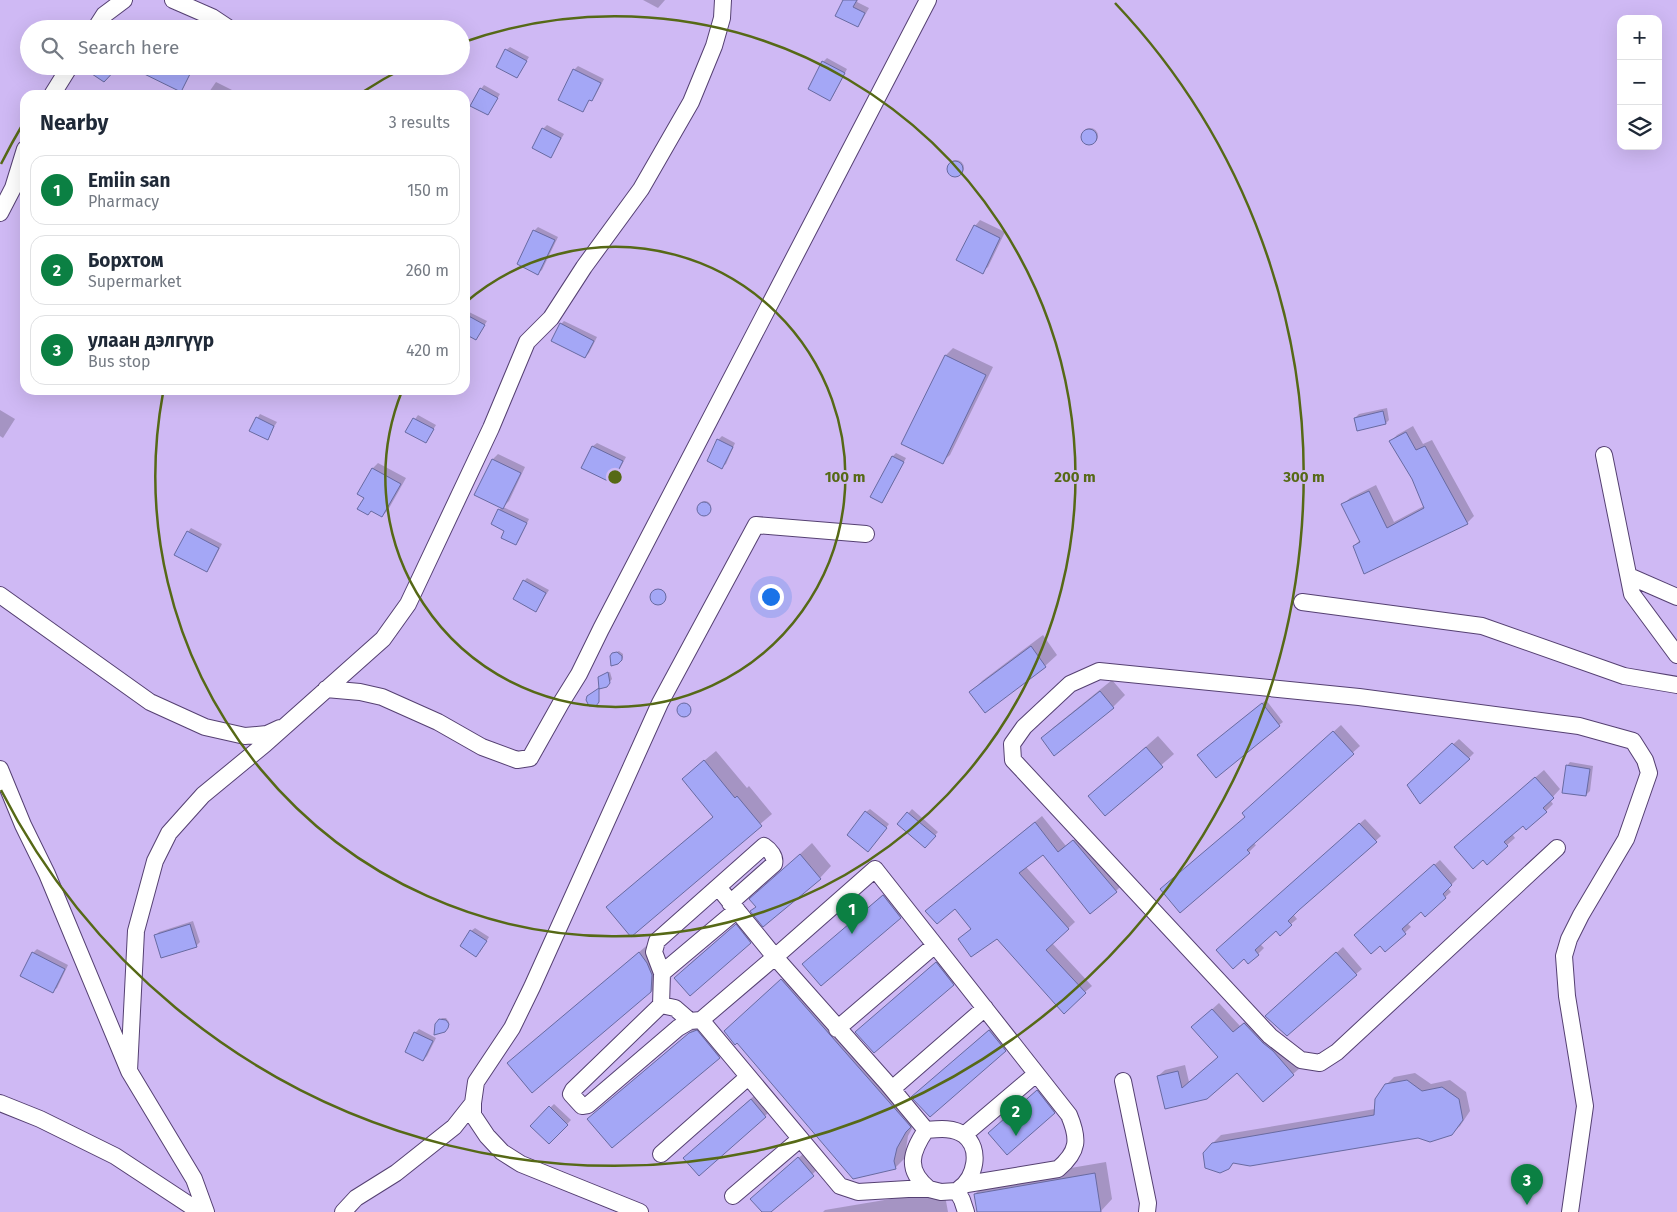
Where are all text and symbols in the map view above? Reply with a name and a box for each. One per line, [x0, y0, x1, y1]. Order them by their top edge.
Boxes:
map controls [1617, 15, 1662, 150]
button: + [1617, 15, 1662, 60]
search box [20, 20, 470, 75]
icon: search [38, 34, 66, 62]
text: Search here [78, 36, 179, 59]
button: − [1617, 60, 1662, 105]
button: layers [1617, 105, 1662, 150]
text: Nearby [40, 110, 108, 136]
text: 3 results [389, 113, 450, 132]
text: Emiin san [88, 169, 170, 192]
text: 1 [53, 181, 61, 200]
text: 150 m [407, 181, 449, 200]
text: Pharmacy [88, 192, 159, 211]
text: Борхтом [88, 249, 164, 272]
text: 2 [53, 261, 61, 280]
text: 260 m [406, 261, 449, 280]
text: Supermarket [88, 272, 182, 291]
text: улаан дэлгүүр [88, 329, 214, 352]
text: 3 [53, 341, 61, 360]
text: 420 m [406, 341, 449, 360]
text: Bus stop [88, 352, 151, 371]
centre of rings [606, 468, 624, 486]
text: 100 m [825, 468, 865, 486]
text: 200 m [1054, 468, 1096, 486]
text: 300 m [1282, 468, 1325, 486]
your location [758, 584, 784, 610]
pin: 1 [836, 893, 868, 934]
pin: 2 [1000, 1095, 1032, 1136]
pin: 3 [1511, 1164, 1543, 1205]

